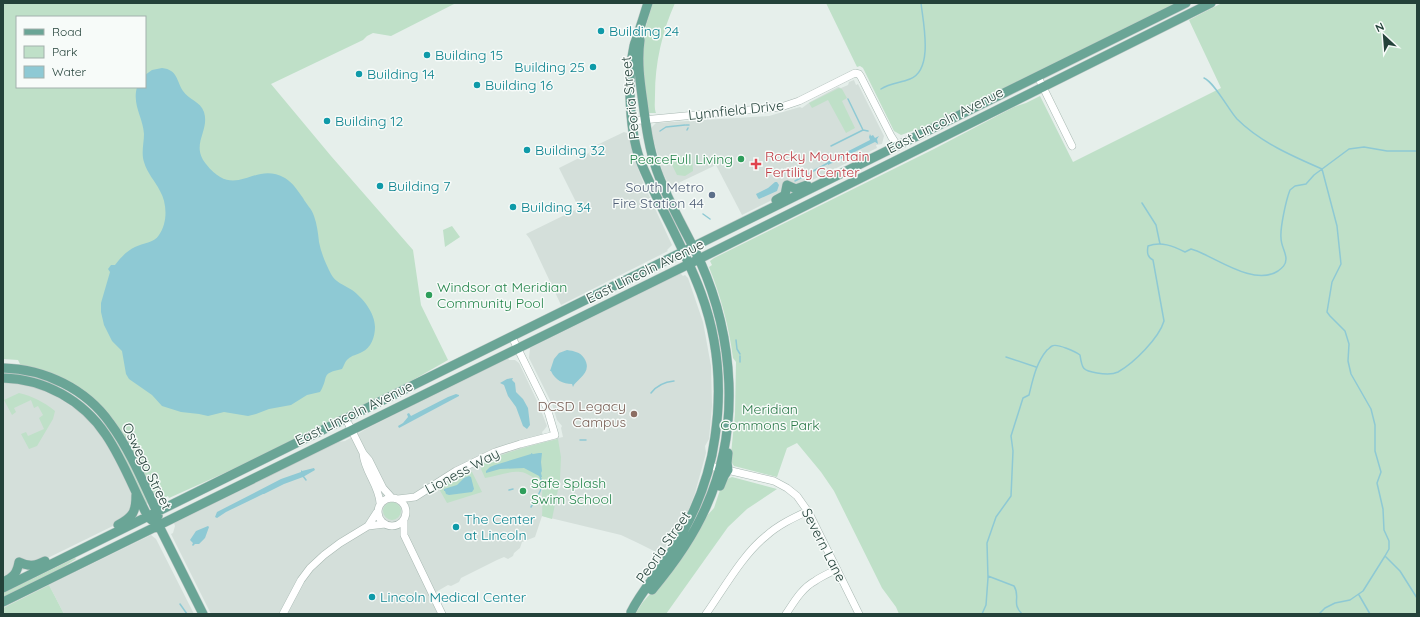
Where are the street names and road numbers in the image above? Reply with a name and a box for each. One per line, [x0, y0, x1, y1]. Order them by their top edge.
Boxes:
street label: Peoria Street [617, 55, 643, 140]
street label: East Lincoln Avenue [884, 83, 1007, 157]
street label: Lynnfield Drive [687, 96, 785, 124]
street label: East Lincoln Avenue [583, 235, 707, 307]
street label: East Lincoln Avenue [292, 377, 416, 449]
street label: Oswego Street [118, 420, 176, 513]
street label: Lioness Way [422, 444, 502, 498]
street label: Severn Lane [798, 505, 850, 585]
street label: Peoria Street [632, 507, 694, 586]

